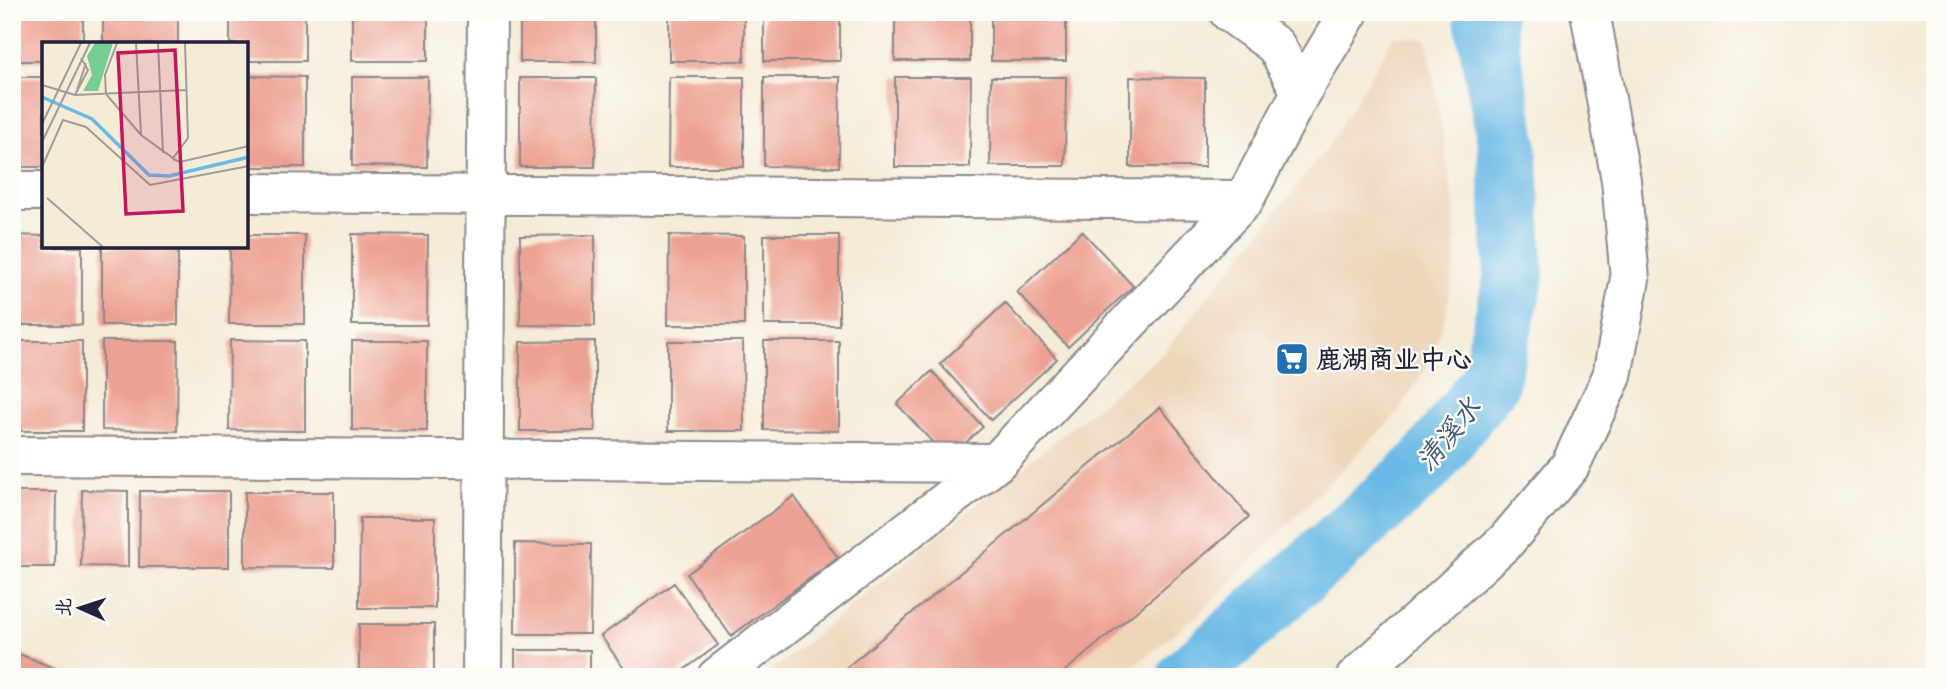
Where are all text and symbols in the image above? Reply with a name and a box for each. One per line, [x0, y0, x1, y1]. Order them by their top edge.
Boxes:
inset map [42, 42, 248, 248]
supermarket icon: 鹿湖商业中心 [1273, 340, 1311, 378]
place label: 鹿湖商业中心 [1316, 342, 1472, 378]
water label: 清溪水 [1408, 389, 1491, 480]
north arrow [46, 574, 116, 644]
text: 北 [51, 597, 79, 617]

